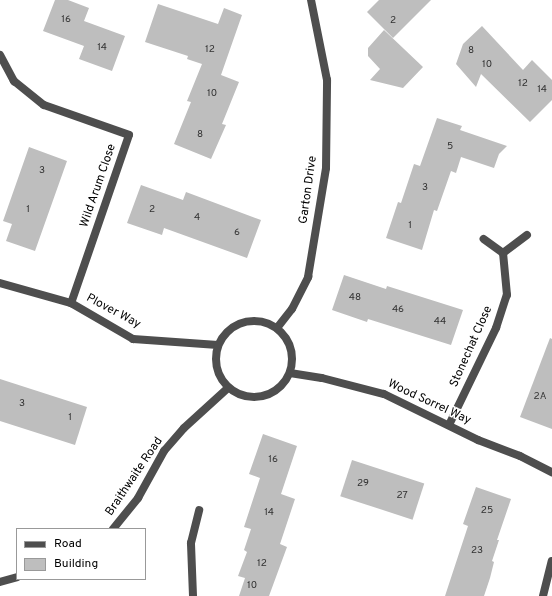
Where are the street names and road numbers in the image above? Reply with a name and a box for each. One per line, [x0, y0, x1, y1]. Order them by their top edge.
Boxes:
street label: Wild Arum Close [78, 142, 120, 230]
street label: Garton Drive [297, 155, 321, 225]
street label: Plover Way [83, 292, 143, 332]
street label: Stonechat Close [448, 304, 496, 390]
street label: Wood Sorrel Way [385, 377, 473, 429]
street label: Braithwaite Road [103, 435, 167, 519]

